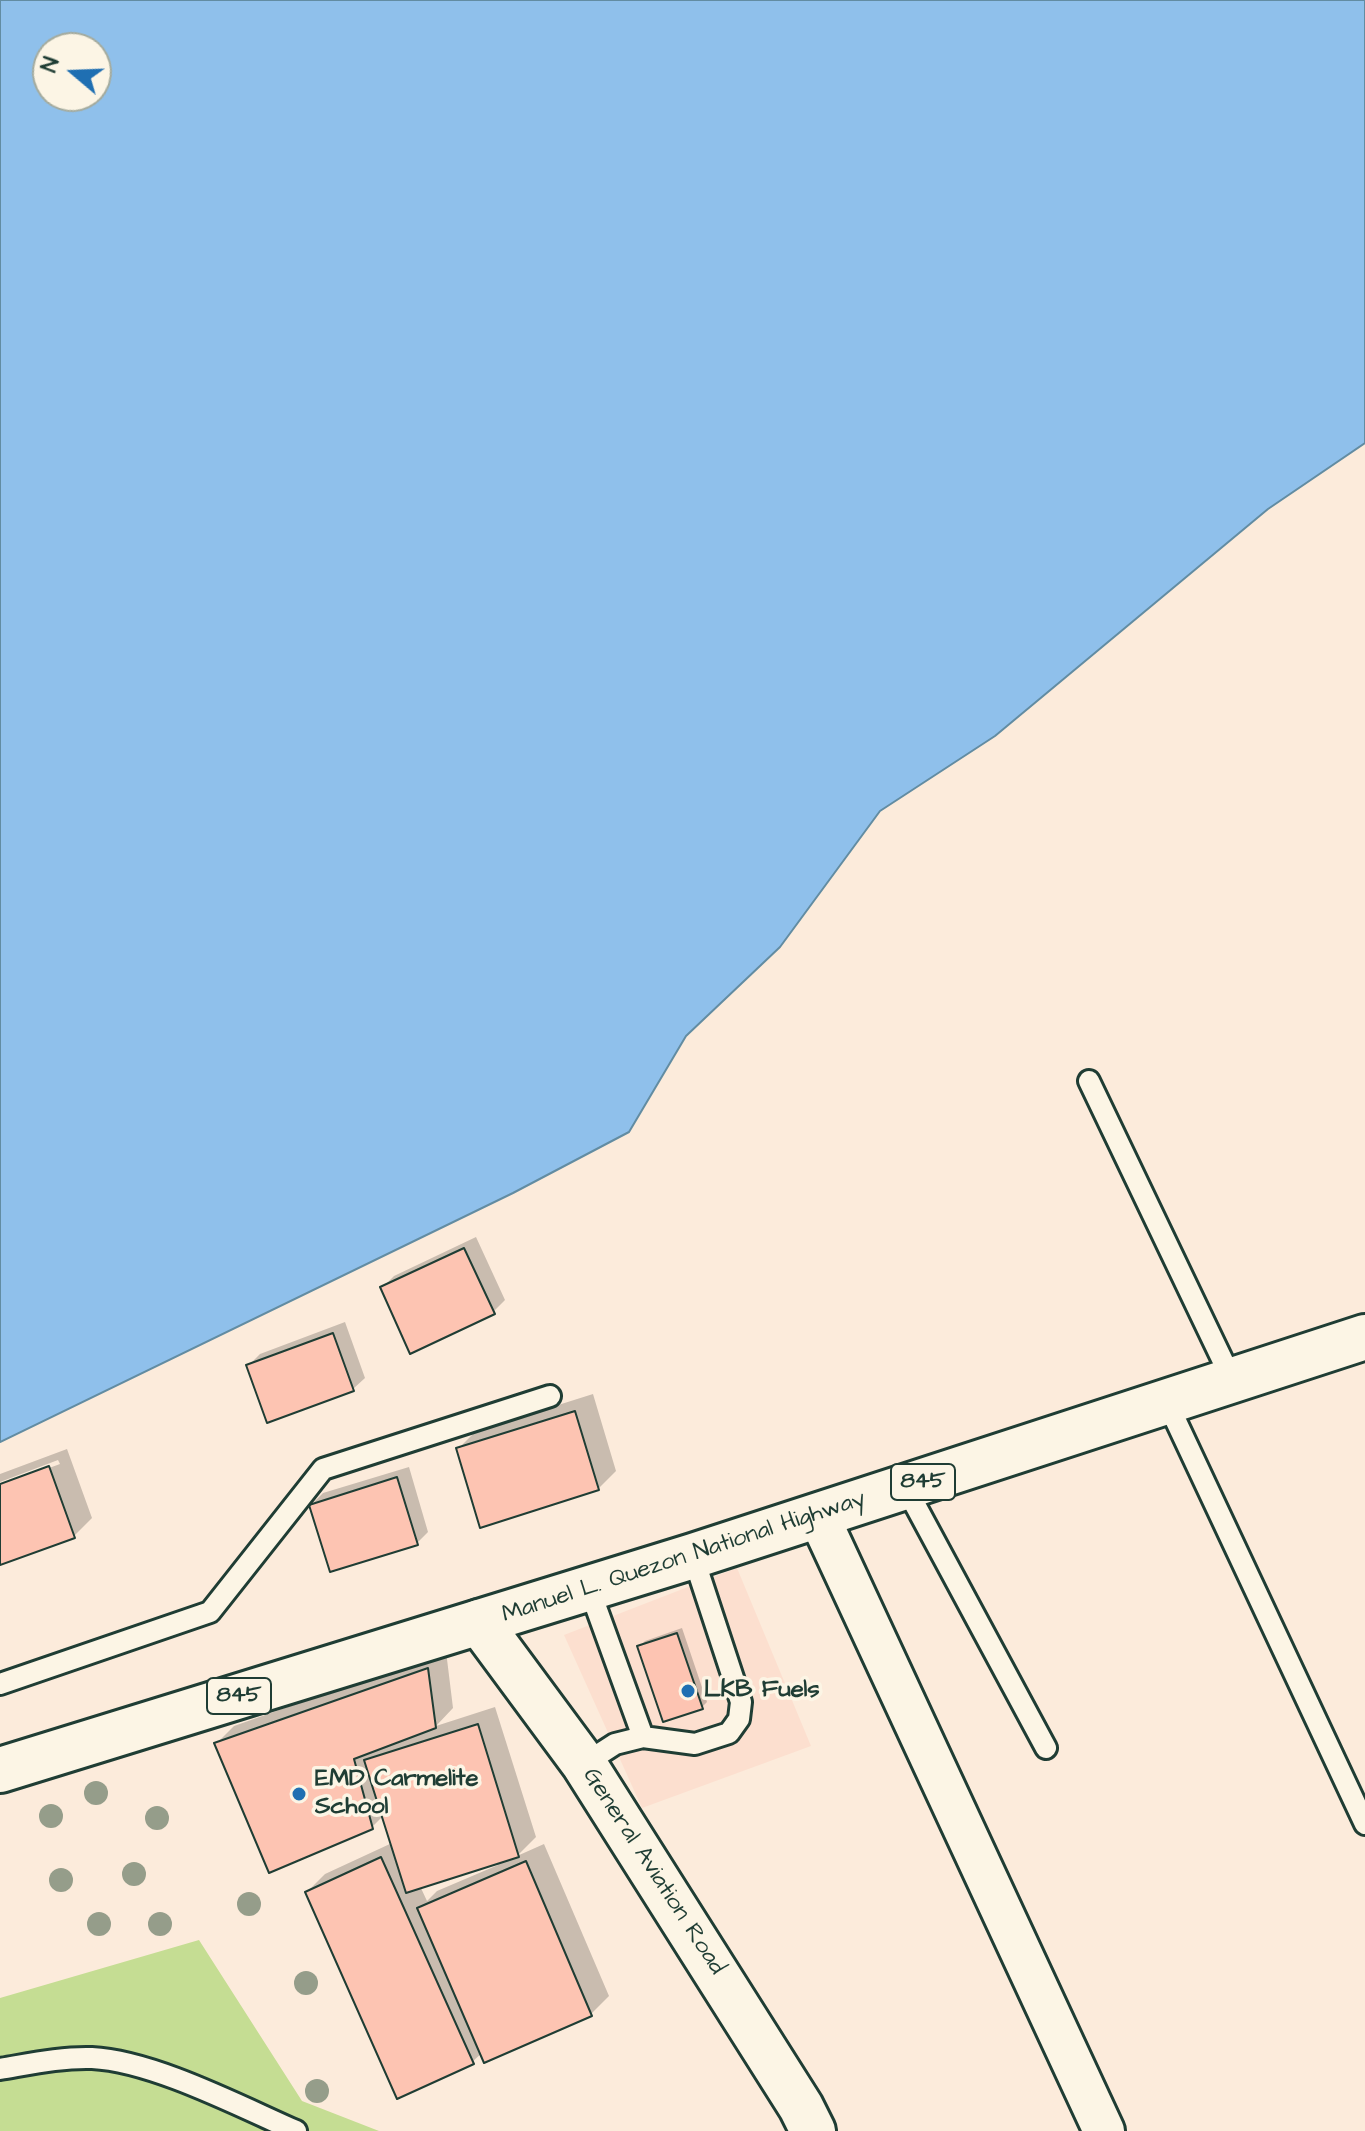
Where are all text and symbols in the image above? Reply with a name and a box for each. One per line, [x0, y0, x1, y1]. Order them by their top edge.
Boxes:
north arrow [32, 32, 112, 112]
text: N [34, 53, 68, 76]
road number: 845 [891, 1464, 955, 1500]
street label: Manuel L. Quezon National Highway [499, 1486, 869, 1630]
place label: LKB Fuels [704, 1677, 819, 1705]
road number: 845 [207, 1678, 271, 1714]
marker: LKB Fuels [679, 1682, 697, 1700]
street label: General Aviation Road [575, 1763, 731, 1981]
place label: EMD Carmelite School [315, 1766, 478, 1822]
marker: EMD Carmelite School [290, 1785, 308, 1803]

